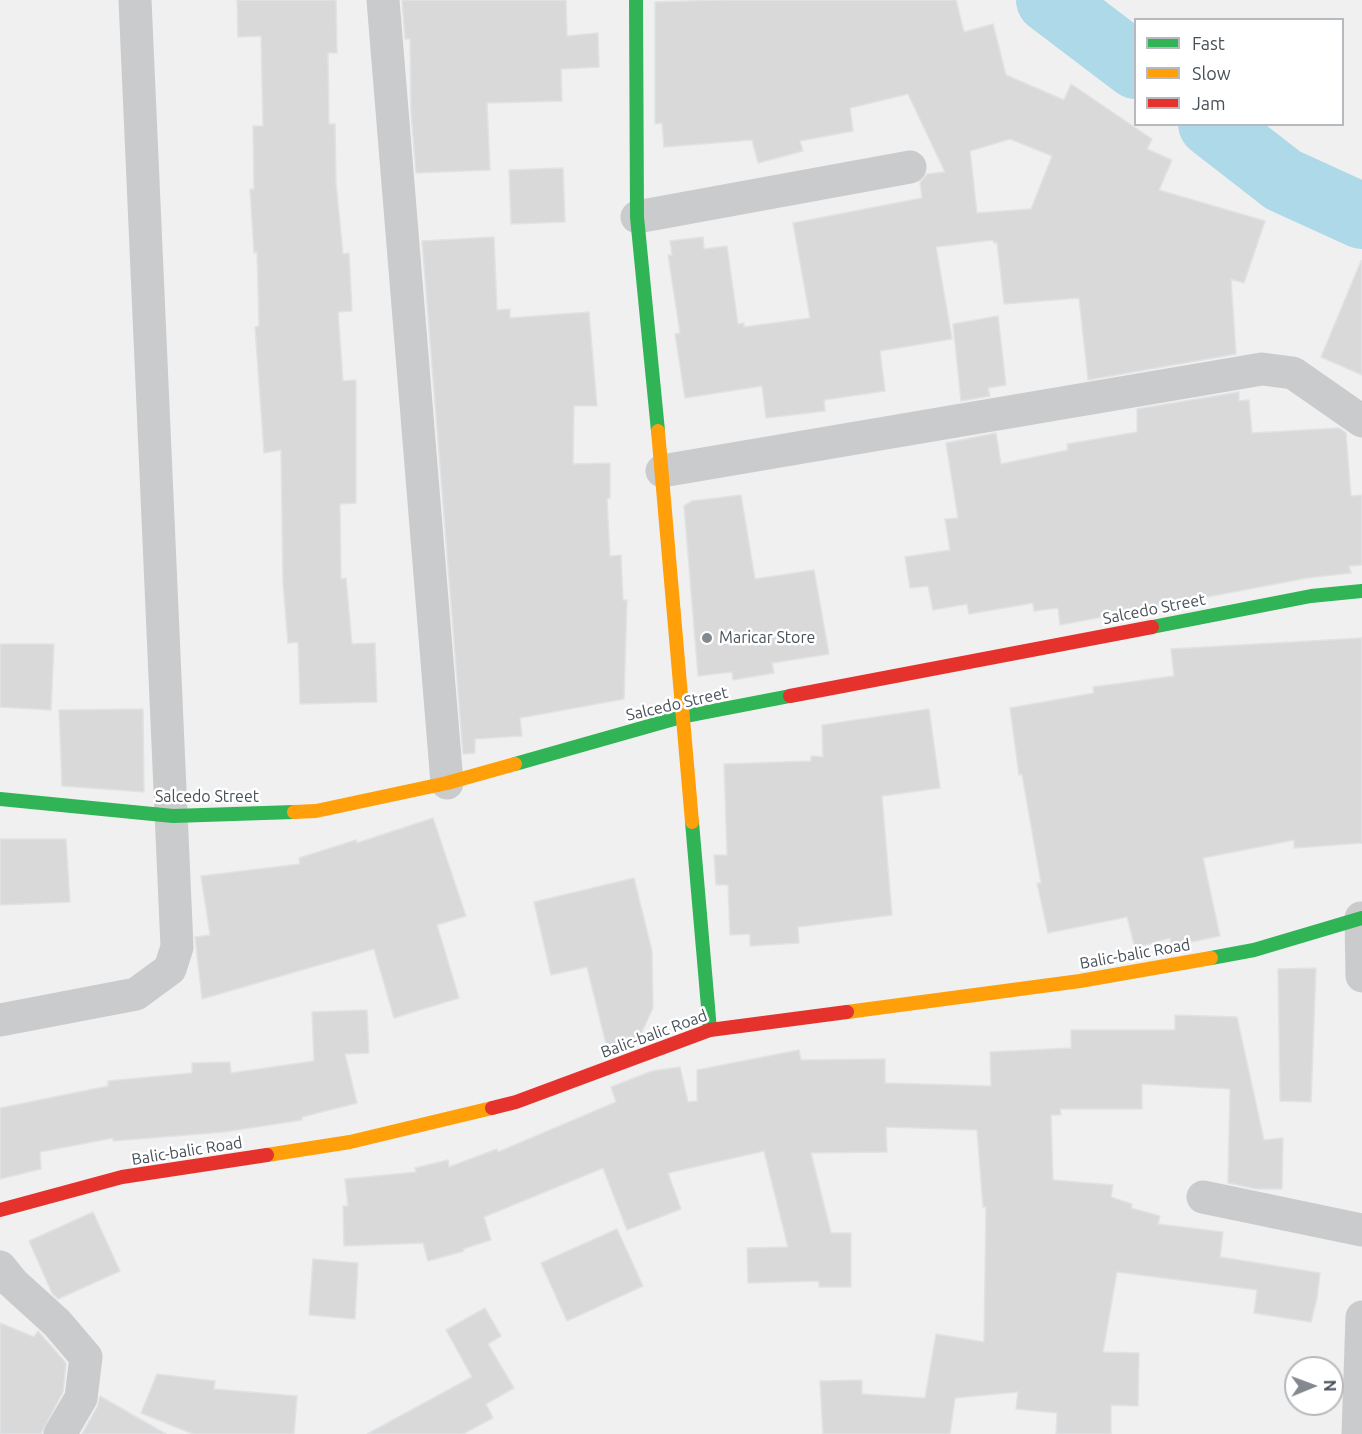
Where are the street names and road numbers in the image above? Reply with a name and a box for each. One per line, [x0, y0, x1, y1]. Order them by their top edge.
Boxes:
street label: Salcedo Street [1101, 590, 1207, 628]
street label: Salcedo Street [624, 683, 730, 725]
street label: Salcedo Street [155, 787, 259, 807]
street label: Balic-balic Road [1078, 935, 1192, 973]
street label: Balic-balic Road [598, 1006, 710, 1062]
street label: Balic-balic Road [130, 1133, 244, 1169]

